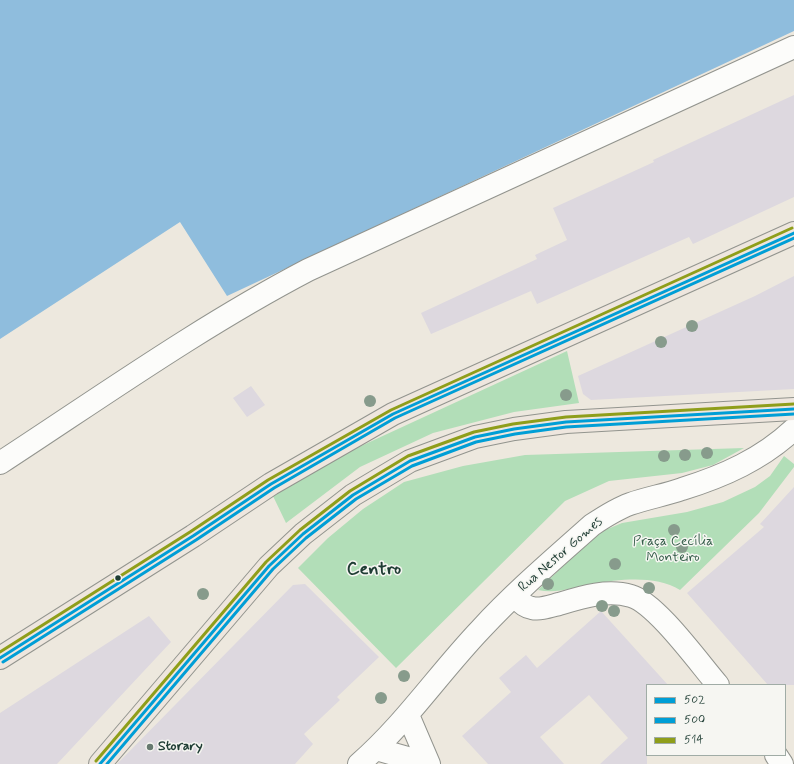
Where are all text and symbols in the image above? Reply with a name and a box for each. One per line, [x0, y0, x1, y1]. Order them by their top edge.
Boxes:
street label: Rua Nestor Gomes [515, 514, 607, 596]
park label: Praça Cecília Monteiro [633, 534, 713, 566]
district label: Centro [347, 559, 401, 581]
unlabelled marker [113, 573, 123, 583]
legend [646, 684, 786, 756]
text: 502 [684, 692, 705, 708]
text: 500 [684, 712, 705, 728]
text: 514 [684, 732, 703, 748]
place label: Storary [158, 739, 203, 755]
marker: Storary [145, 742, 155, 752]

